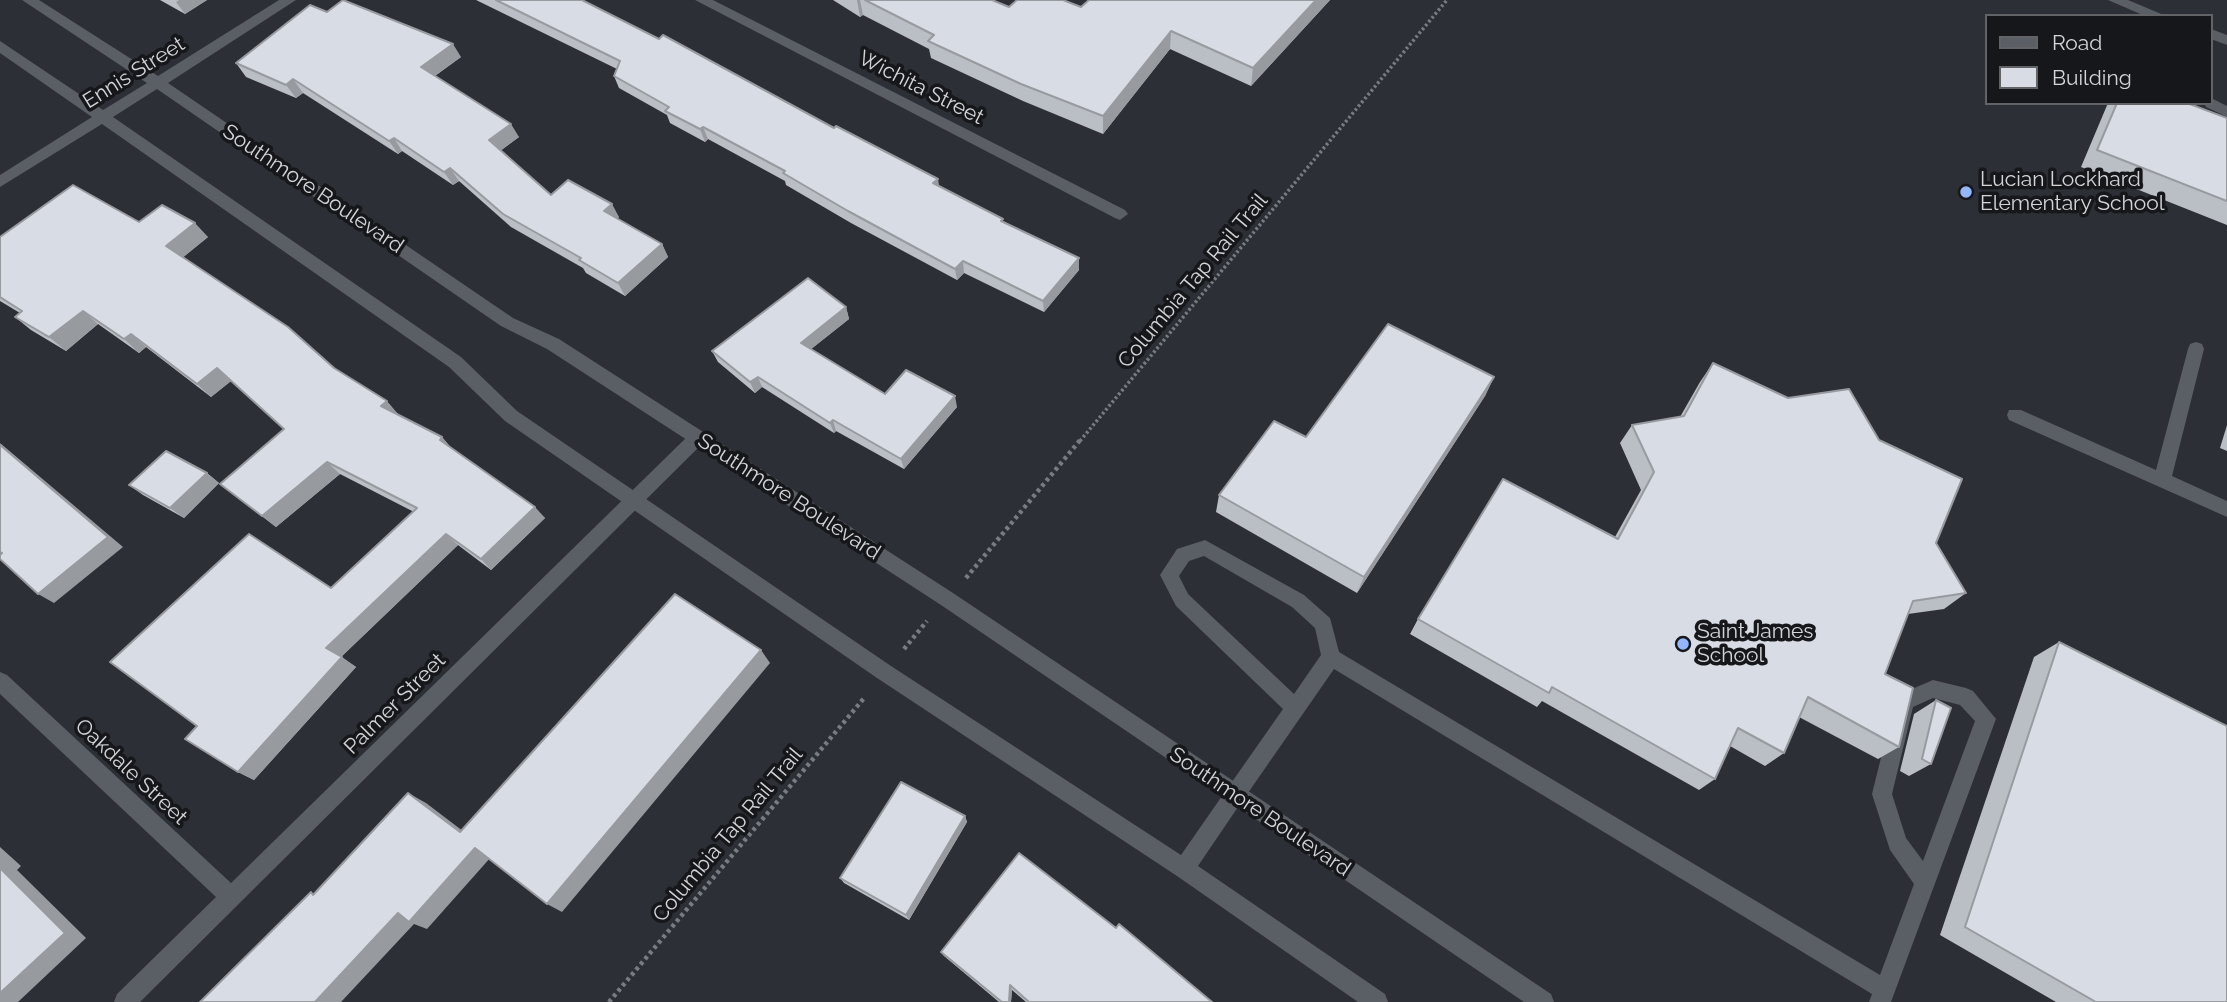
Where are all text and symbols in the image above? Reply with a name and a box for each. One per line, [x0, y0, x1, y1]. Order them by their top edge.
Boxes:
legend [1986, 14, 2213, 105]
text: Road [2052, 30, 2102, 55]
street label: Ennis Street [78, 32, 190, 114]
street label: Wichita Street [854, 46, 988, 130]
text: Building [2052, 65, 2132, 90]
street label: Southmore Boulevard [218, 119, 408, 259]
place label: Lucian Lockhard Elementary School [1980, 167, 2164, 217]
marker: Lucian Lockhard Elementary School [1958, 184, 1974, 200]
street label: Columbia Tap Rail Trail [1113, 189, 1273, 373]
street label: Southmore Boulevard [693, 429, 885, 565]
place label: Saint James School [1697, 619, 1813, 669]
marker: Saint James School [1675, 636, 1691, 652]
street label: Palmer Street [339, 648, 451, 760]
street label: Oakdale Street [70, 714, 192, 830]
street label: Southmore Boulevard [1165, 742, 1355, 882]
street label: Columbia Tap Rail Trail [648, 743, 808, 927]

